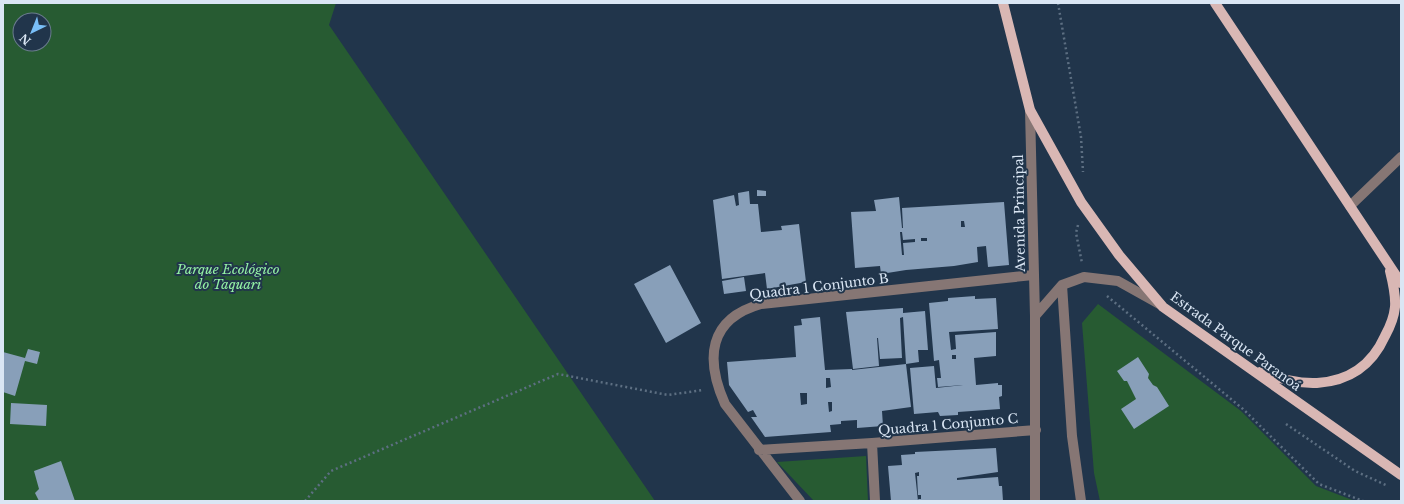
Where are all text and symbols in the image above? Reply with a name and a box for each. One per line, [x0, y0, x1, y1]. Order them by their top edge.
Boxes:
north arrow [12, 12, 52, 52]
text: N [16, 30, 34, 48]
street label: Avenida Principal [1010, 154, 1029, 273]
park label: Parque Ecológico do Taquari [176, 261, 280, 293]
street label: Quadra 1 Conjunto B [748, 270, 890, 303]
street label: Estrada Parque Paranoá [1167, 288, 1305, 395]
street label: Quadra 1 Conjunto C [877, 410, 1019, 439]

